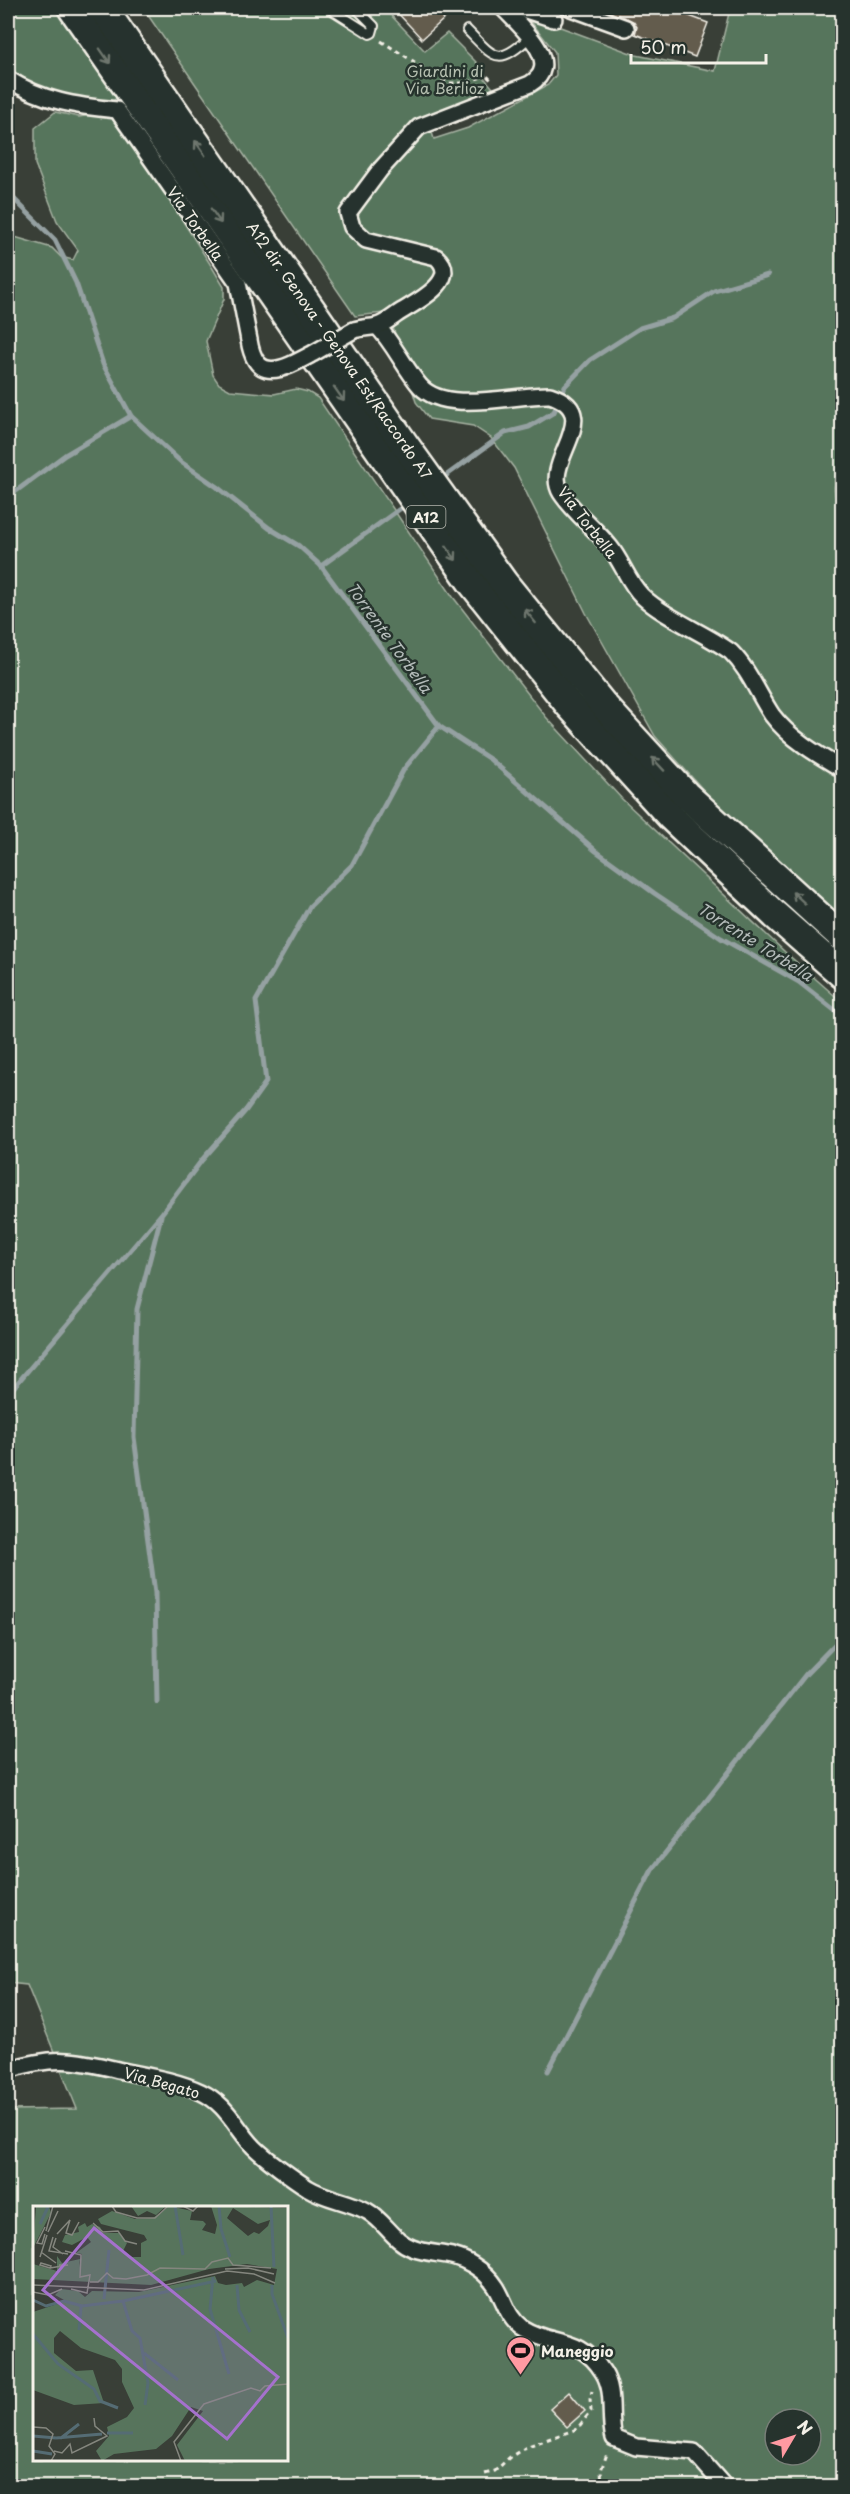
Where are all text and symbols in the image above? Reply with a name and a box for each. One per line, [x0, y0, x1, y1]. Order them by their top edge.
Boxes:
scale bar [631, 27, 766, 65]
text: 50 m [640, 33, 687, 60]
one-way arrow [99, 47, 111, 63]
park label: Giardini di Via Berlioz [405, 59, 485, 99]
one-way arrow [194, 141, 206, 157]
street label: Via Torbella [162, 181, 230, 265]
one-way arrow [210, 207, 222, 224]
street label: A12 dir. Genova - Genova Est/Raccordo A7 [242, 216, 438, 484]
one-way arrow [333, 385, 345, 401]
street label: Via Torbella [552, 481, 624, 564]
road number: A12 [406, 506, 446, 528]
one-way arrow [445, 545, 457, 561]
water label: Torrente Torbella [341, 577, 439, 698]
one-way arrow [524, 608, 537, 624]
one-way arrow [651, 757, 665, 772]
one-way arrow [792, 891, 807, 905]
water label: Torrente Torbella [694, 896, 819, 987]
street label: Via Begato [121, 2060, 203, 2104]
inset map [33, 2206, 288, 2461]
sports icon: Maneggio [504, 2334, 536, 2376]
place label: Maneggio [541, 2339, 614, 2362]
north arrow [763, 2407, 823, 2467]
text: N [792, 2414, 819, 2439]

